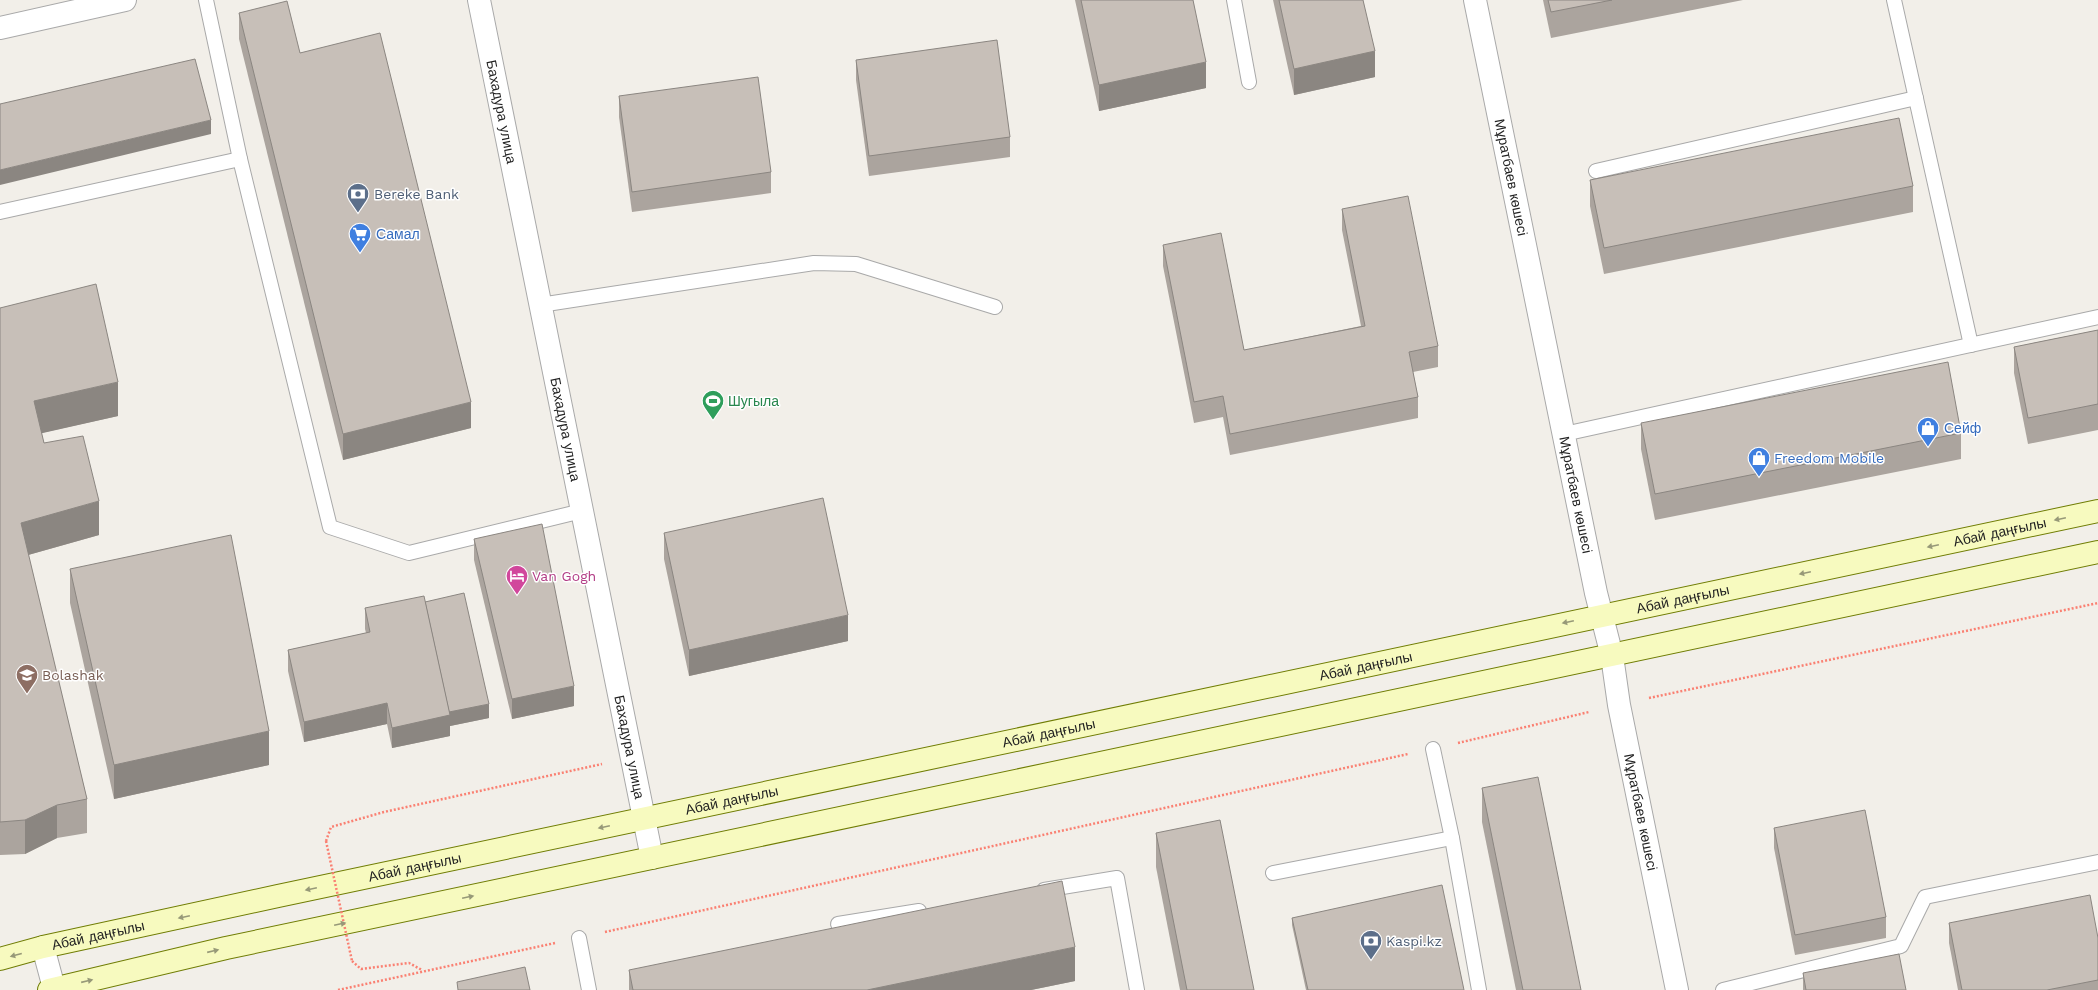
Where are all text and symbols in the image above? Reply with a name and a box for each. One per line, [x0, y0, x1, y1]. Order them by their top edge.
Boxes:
street label: Бахадура улица [483, 58, 520, 165]
street label: Мұратбаев көшесі [1491, 117, 1531, 237]
bank icon: Bereke Bank [345, 181, 371, 214]
place label: Bereke Bank [374, 186, 459, 202]
supermarket icon: Самал [347, 221, 373, 254]
place label: Самал [376, 226, 420, 242]
street label: Бахадура улица [547, 376, 584, 483]
sports icon: Шугыла [700, 388, 726, 421]
place label: Шугыла [728, 393, 779, 409]
shop icon: Сейф [1915, 415, 1941, 448]
place label: Сейф [1944, 420, 1981, 436]
street label: Мұратбаев көшесі [1556, 435, 1596, 555]
shop icon: Freedom Mobile [1746, 445, 1772, 478]
place label: Freedom Mobile [1774, 450, 1884, 466]
street label: Абай даңғылы [1952, 514, 2048, 549]
one-way arrow [2054, 517, 2066, 523]
one-way arrow [1926, 543, 1939, 549]
hotel icon: Van Gogh [504, 563, 530, 596]
place label: Van Gogh [532, 568, 596, 584]
one-way arrow [1799, 570, 1811, 576]
street label: Абай даңғылы [1635, 581, 1731, 616]
one-way arrow [1562, 620, 1575, 626]
street label: Абай даңғылы [1318, 648, 1414, 683]
school or university icon: Bolashak [14, 662, 40, 695]
place label: Bolashak [42, 667, 104, 683]
street label: Бахадура улица [611, 694, 648, 800]
street label: Абай даңғылы [1001, 715, 1097, 751]
street label: Мұратбаев көшесі [1621, 752, 1660, 872]
street label: Абай даңғылы [684, 782, 780, 818]
one-way arrow [598, 824, 611, 830]
street label: Абай даңғылы [367, 849, 463, 885]
one-way arrow [305, 887, 317, 893]
one-way arrow [461, 893, 474, 899]
one-way arrow [177, 914, 190, 920]
street label: Абай даңғылы [50, 917, 146, 953]
one-way arrow [334, 920, 347, 926]
bank icon: Kaspi.kz [1358, 928, 1384, 961]
place label: Kaspi.kz [1386, 933, 1442, 949]
one-way arrow [207, 947, 219, 953]
one-way arrow [10, 952, 22, 958]
one-way arrow [81, 977, 93, 983]

